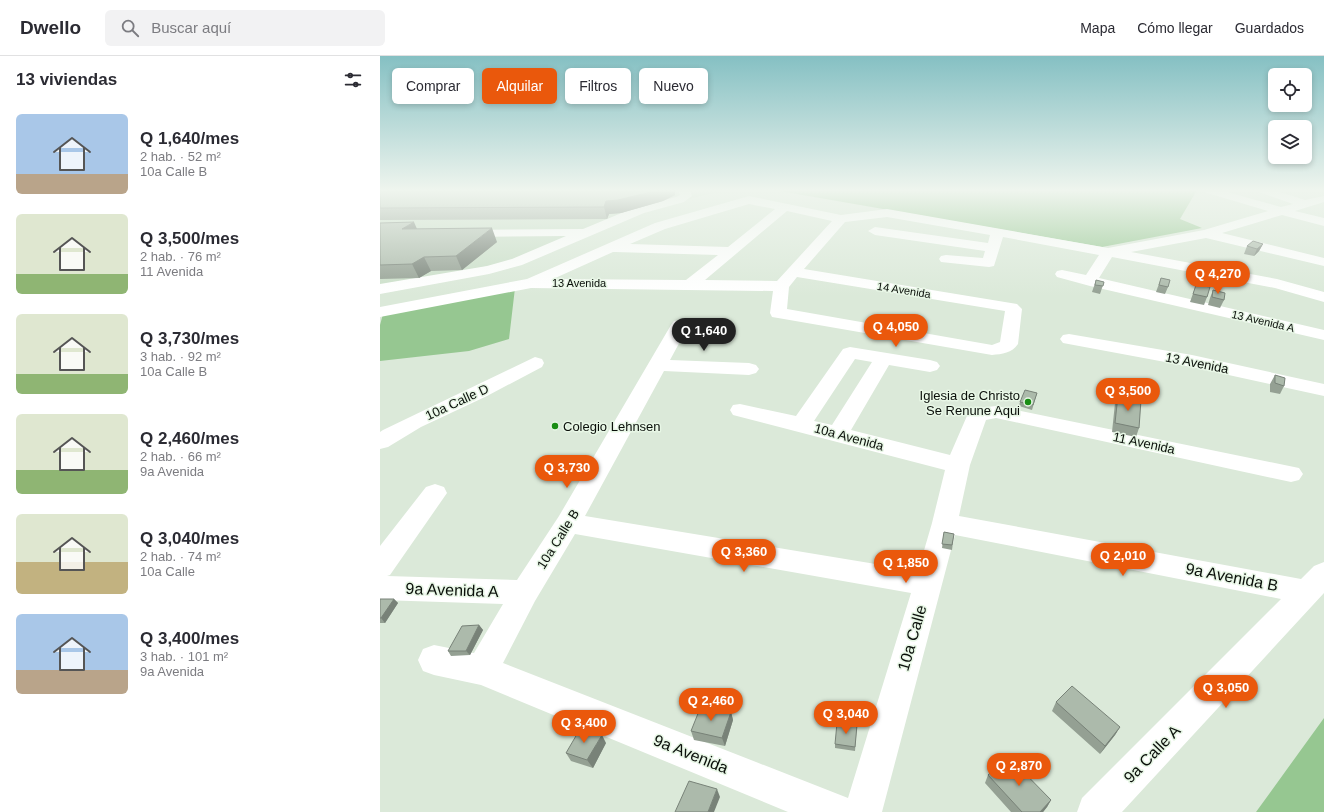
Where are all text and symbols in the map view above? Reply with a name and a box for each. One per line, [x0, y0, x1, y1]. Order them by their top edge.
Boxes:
search box [105, 10, 385, 46]
text: Dwello [20, 17, 81, 38]
icon: search [119, 17, 141, 39]
text: Buscar aquí [151, 19, 231, 36]
text: Mapa [1080, 20, 1115, 36]
text: Cómo llegar [1137, 20, 1213, 36]
text: Guardados [1235, 20, 1304, 36]
chip: Comprar [392, 68, 474, 104]
chip: Alquilar [482, 68, 557, 104]
chip: Filtros [565, 68, 631, 104]
chip: Nuevo [639, 68, 708, 104]
map controls [1268, 68, 1312, 164]
button: locate [1268, 68, 1312, 112]
icon: filters [342, 69, 364, 91]
text: 13 viviendas [16, 70, 117, 89]
button: layers [1268, 120, 1312, 164]
text: Q 1,640/mes [140, 129, 239, 148]
icon: home [48, 130, 96, 178]
text: 2 hab. · 52 m² [140, 149, 221, 164]
text: 10a Calle B [140, 164, 207, 179]
text: Q 3,500/mes [140, 229, 239, 248]
icon: home [48, 230, 96, 278]
text: 2 hab. · 76 m² [140, 249, 221, 264]
pin: Q 4,270 [1181, 261, 1255, 295]
text: 11 Avenida [140, 264, 203, 279]
text: Q 4,270 [1195, 266, 1241, 281]
street label: 13 Avenida [552, 277, 607, 289]
street label: 14 Avenida [876, 280, 933, 300]
street label: 13 Avenida A [1230, 308, 1296, 334]
pin: Q 4,050 [859, 314, 933, 348]
pin: Q 1,640 [667, 318, 741, 352]
text: Q 4,050 [873, 319, 919, 334]
text: Q 1,640 [681, 323, 727, 338]
text: Q 3,730/mes [140, 329, 239, 348]
icon: home [48, 330, 96, 378]
text: 3 hab. · 92 m² [140, 349, 221, 364]
street label: 13 Avenida [1164, 350, 1231, 377]
text: 10a Calle B [140, 364, 207, 379]
pin: Q 3,500 [1091, 378, 1165, 412]
street label: 10a Calle D [423, 381, 491, 423]
text: Q 3,500 [1105, 383, 1151, 398]
place label: Iglesia de Christo Se Renune Aqui [920, 388, 1020, 418]
marker: Iglesia de Christo Se Renune Aqui [1023, 397, 1033, 407]
place label: Colegio Lehnsen [563, 419, 661, 434]
marker: Colegio Lehnsen [550, 421, 560, 431]
street label: 10a Avenida [813, 421, 886, 454]
text: Q 2,460/mes [140, 429, 239, 448]
street label: 11 Avenida [1112, 429, 1177, 457]
icon: home [48, 430, 96, 478]
text: 2 hab. · 66 m² [140, 449, 221, 464]
pin: Q 3,730 [530, 455, 604, 489]
text: Q 3,730 [544, 460, 590, 475]
text: 9a Avenida [140, 464, 204, 479]
street label: 10a Calle B [534, 507, 582, 571]
text: Q 3,040/mes [140, 529, 239, 548]
icon: home [48, 530, 96, 578]
pin: Q 3,360 [707, 539, 781, 573]
pin: Q 2,010 [1086, 543, 1160, 577]
text: Q 3,360 [721, 544, 767, 559]
text: Q 2,010 [1100, 548, 1146, 563]
text: 2 hab. · 74 m² [140, 549, 221, 564]
pin: Q 1,850 [869, 550, 943, 584]
text: Q 1,850 [883, 555, 929, 570]
street label: 9a Avenida B [1184, 560, 1280, 594]
text: 10a Calle [140, 564, 195, 579]
street label: 9a Avenida A [405, 580, 499, 600]
street label: 10a Calle [895, 603, 930, 673]
text: Q 3,400/mes [140, 629, 239, 648]
icon: home [48, 630, 96, 678]
text: 3 hab. · 101 m² [140, 649, 228, 664]
text: 9a Avenida [140, 664, 204, 679]
pin: Q 3,050 [1189, 675, 1263, 709]
text: Q 3,050 [1203, 680, 1249, 695]
pin: Q 2,460 [674, 688, 748, 722]
text: Q 2,460 [688, 693, 734, 708]
pin: Q 3,040 [809, 701, 883, 735]
text: Q 3,040 [823, 706, 869, 721]
pin: Q 3,400 [547, 710, 621, 744]
text: Q 3,400 [561, 715, 607, 730]
street label: 9a Calle A [1121, 722, 1184, 786]
street label: 9a Avenida [651, 731, 731, 777]
pin: Q 2,870 [982, 753, 1056, 787]
text: Q 2,870 [996, 758, 1042, 773]

